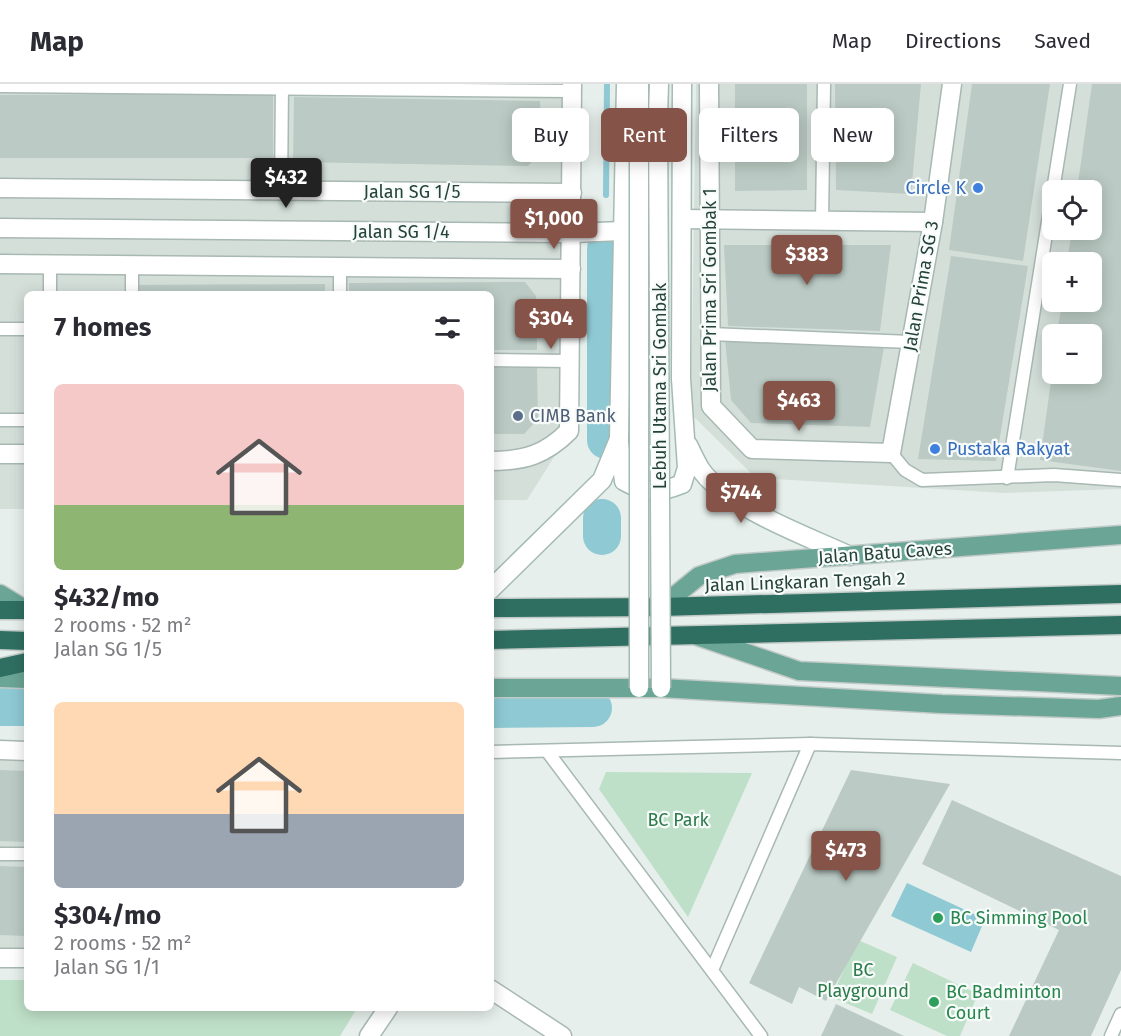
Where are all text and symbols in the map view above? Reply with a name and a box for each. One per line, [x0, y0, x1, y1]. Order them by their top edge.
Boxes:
text: Map [30, 25, 84, 58]
text: Map [832, 28, 872, 54]
text: Directions [905, 28, 1001, 54]
text: Saved [1034, 28, 1091, 54]
chip: Buy [512, 108, 589, 162]
chip: Rent [601, 108, 687, 162]
chip: Filters [699, 108, 799, 162]
chip: New [811, 108, 894, 162]
pin: $432 [250, 158, 322, 209]
text: $432 [265, 165, 307, 189]
place label: Circle K [905, 177, 966, 199]
map controls [1042, 180, 1102, 384]
button: locate [1042, 180, 1102, 240]
street label: Jalan SG 1/5 [363, 181, 461, 203]
marker: Circle K [971, 181, 985, 195]
street label: Jalan Prima Sri Gombak 1 [699, 188, 721, 392]
pin: $1,000 [505, 199, 603, 250]
text: $1,000 [524, 206, 584, 230]
street label: Jalan Prima SG 3 [899, 219, 943, 353]
street label: Jalan SG 1/4 [352, 221, 450, 243]
pin: $383 [771, 235, 843, 286]
text: $383 [785, 242, 829, 266]
button: + [1042, 252, 1102, 312]
street label: Lebuh Utama Sri Gombak [649, 282, 671, 489]
pin: $304 [515, 299, 587, 350]
text: $304 [529, 306, 573, 330]
icon: filters [431, 311, 464, 344]
text: 7 homes [54, 312, 151, 343]
button: − [1042, 324, 1102, 384]
pin: $463 [763, 381, 835, 432]
text: $463 [777, 388, 821, 412]
place label: CIMB Bank [530, 405, 616, 427]
marker: CIMB Bank [511, 409, 525, 423]
icon: home [205, 423, 313, 531]
place label: Pustaka Rakyat [947, 438, 1071, 460]
marker: Pustaka Rakyat [928, 442, 942, 456]
pin: $744 [705, 473, 777, 524]
text: $744 [720, 480, 762, 504]
street label: Jalan Batu Caves [817, 537, 953, 569]
street label: Jalan Lingkaran Tengah 2 [704, 567, 906, 597]
text: $432/mo [54, 582, 159, 613]
text: 2 rooms · 52 m² [54, 613, 192, 637]
text: Jalan SG 1/5 [54, 637, 162, 661]
icon: home [205, 741, 313, 849]
park label: BC Park [647, 809, 709, 831]
pin: $473 [810, 831, 882, 882]
text: $473 [825, 838, 867, 862]
text: $304/mo [54, 900, 161, 931]
place label: BC Simming Pool [950, 907, 1088, 929]
marker: BC Simming Pool [931, 911, 945, 925]
text: 2 rooms · 52 m² [54, 931, 192, 955]
text: Jalan SG 1/1 [54, 955, 160, 979]
park label: BC Playground [817, 959, 909, 1002]
place label: BC Badminton Court [946, 981, 1062, 1024]
marker: BC Badminton Court [927, 995, 941, 1009]

